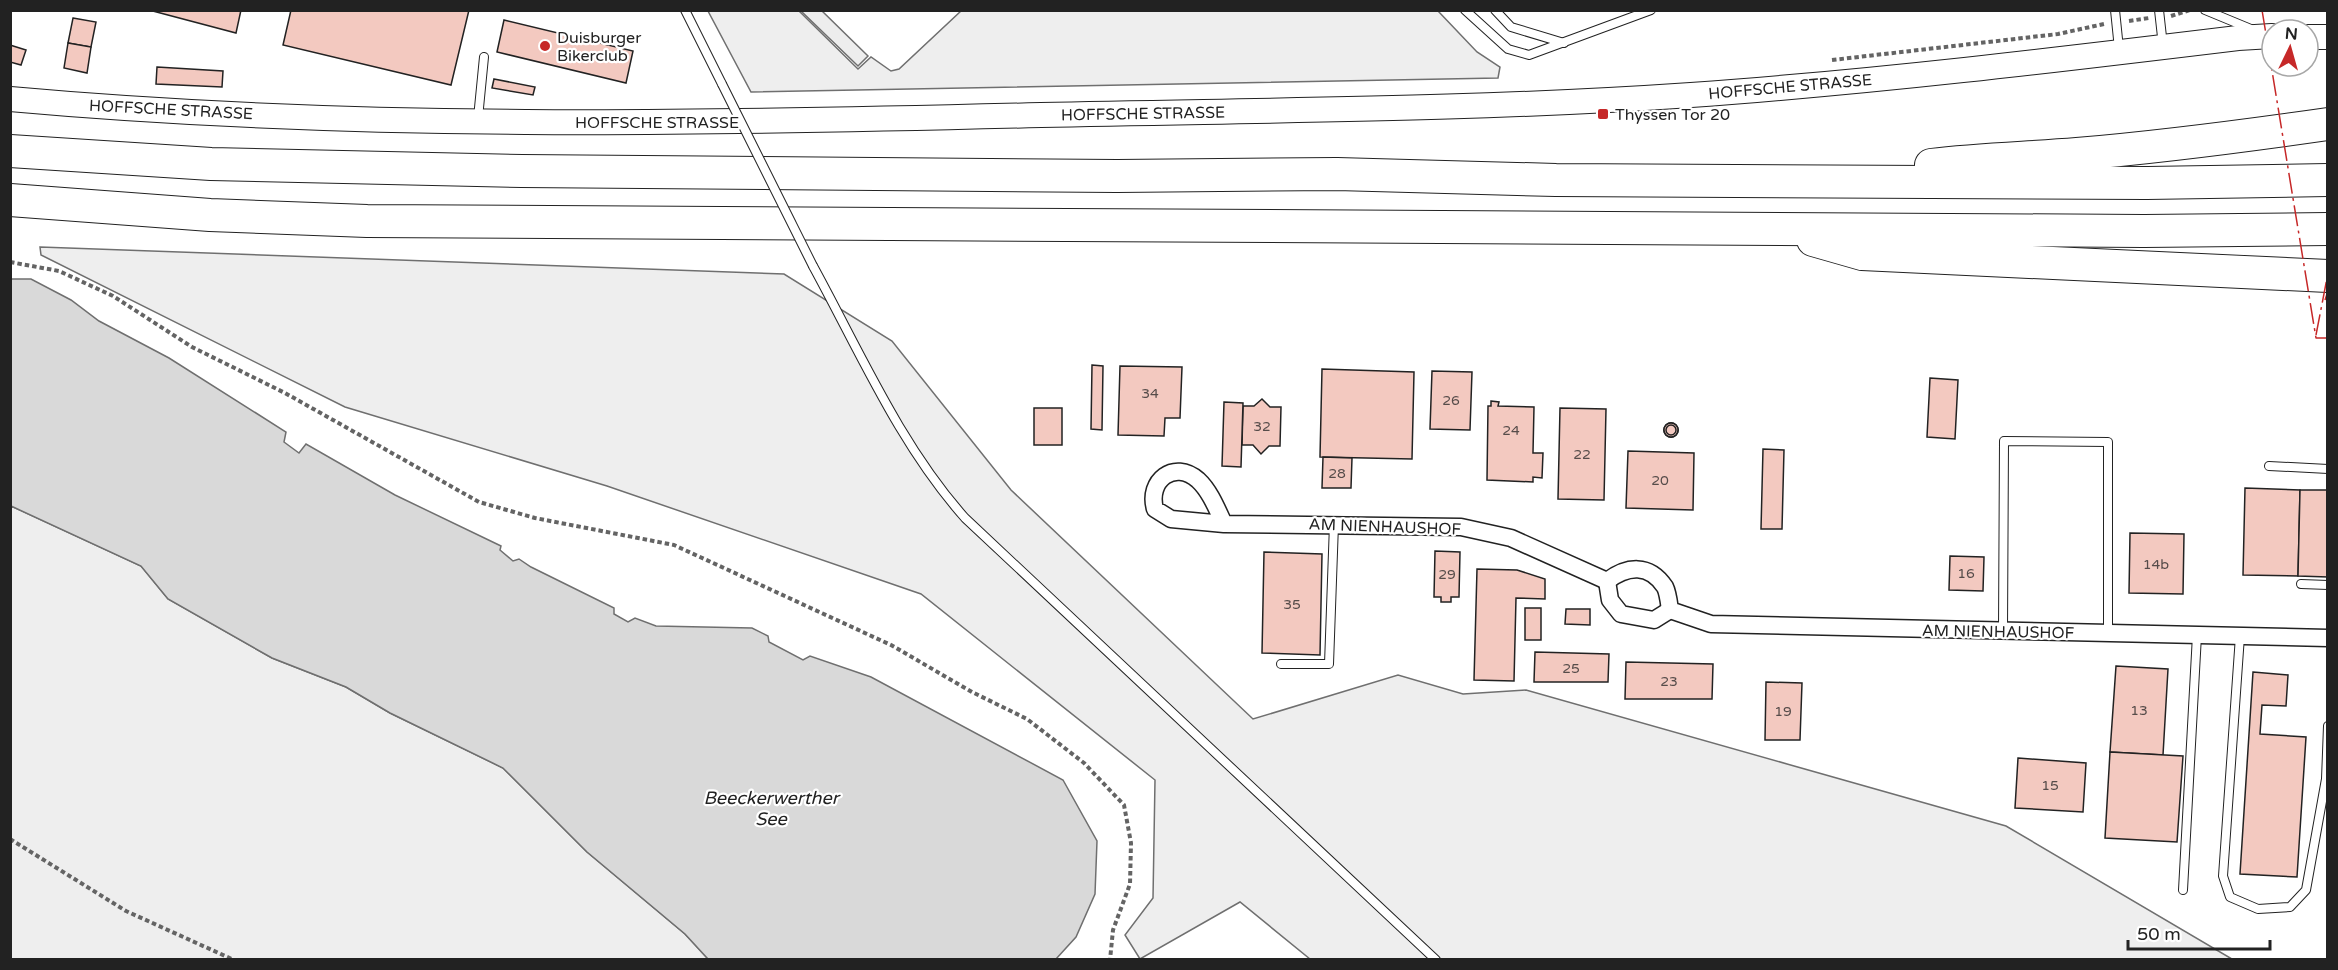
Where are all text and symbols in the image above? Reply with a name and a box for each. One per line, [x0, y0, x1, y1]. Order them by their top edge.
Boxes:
north arrow [2260, 18, 2320, 78]
text: N [2284, 24, 2298, 45]
place label: Duisburger Bikerclub [557, 28, 642, 66]
marker: Duisburger Bikerclub [538, 39, 552, 53]
street label: HOFFSCHE STRASSE [1707, 70, 1873, 104]
street label: HOFFSCHE STRASSE [88, 96, 253, 124]
street label: HOFFSCHE STRASSE [1061, 103, 1225, 125]
place label: Thyssen Tor 20 [1615, 105, 1730, 125]
marker: Thyssen Tor 20 [1596, 107, 1610, 121]
street label: HOFFSCHE STRASSE [575, 113, 739, 133]
house number: 34 [1141, 385, 1159, 402]
house number: 26 [1442, 392, 1460, 409]
house number: 32 [1253, 418, 1271, 435]
house number: 24 [1502, 422, 1520, 439]
house number: 22 [1573, 446, 1591, 463]
house number: 28 [1328, 465, 1346, 482]
house number: 20 [1651, 472, 1669, 489]
street label: AM NIENHAUSHOF [1308, 514, 1462, 540]
house number: 14b [2143, 556, 2169, 573]
house number: 16 [1957, 565, 1975, 582]
house number: 29 [1438, 566, 1456, 583]
house number: 35 [1283, 596, 1301, 613]
street label: AM NIENHAUSHOF [1922, 621, 2075, 643]
house number: 25 [1562, 660, 1580, 677]
house number: 23 [1660, 673, 1678, 690]
house number: 13 [2130, 702, 2148, 719]
house number: 19 [1774, 703, 1792, 720]
house number: 15 [2041, 777, 2059, 794]
water label: Beeckerwerther See [703, 787, 841, 830]
scale bar [2128, 913, 2270, 951]
text: 50 m [2137, 923, 2181, 945]

